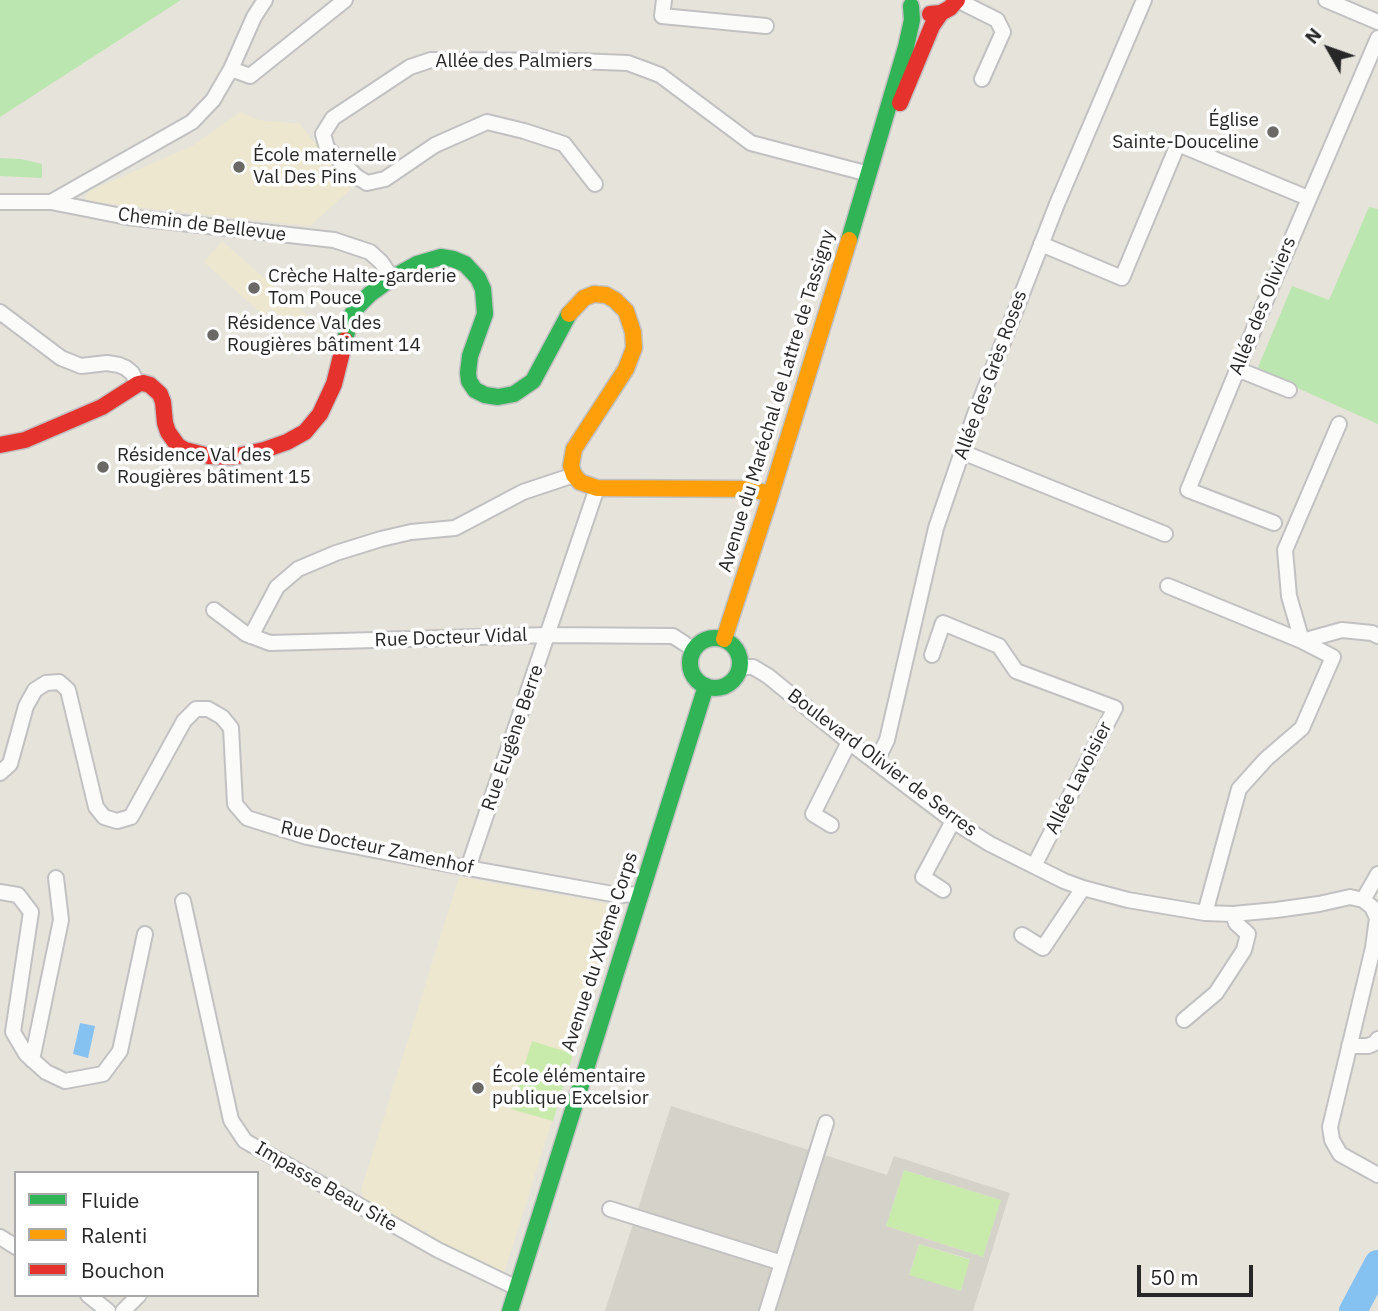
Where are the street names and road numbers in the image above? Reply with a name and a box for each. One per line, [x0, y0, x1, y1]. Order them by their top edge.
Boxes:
street label: Allée des Palmiers [435, 51, 593, 73]
street label: Chemin de Bellevue [116, 203, 288, 247]
street label: Avenue du Maréchal de Lattre de Tassigny [714, 227, 840, 575]
street label: Allée des Oliviers [1225, 234, 1301, 378]
street label: Allée des Grès Roses [950, 287, 1032, 463]
street label: Rue Docteur Vidal [374, 624, 528, 652]
street label: Rue Eugène Berre [477, 662, 549, 814]
street label: Boulevard Olivier de Serres [783, 684, 981, 842]
street label: Allée Lavoisier [1041, 718, 1117, 838]
street label: Rue Docteur Zamenhof [279, 816, 475, 880]
street label: Avenue du XVème Corps [557, 849, 643, 1055]
street label: Impasse Beau Site [251, 1137, 401, 1237]

